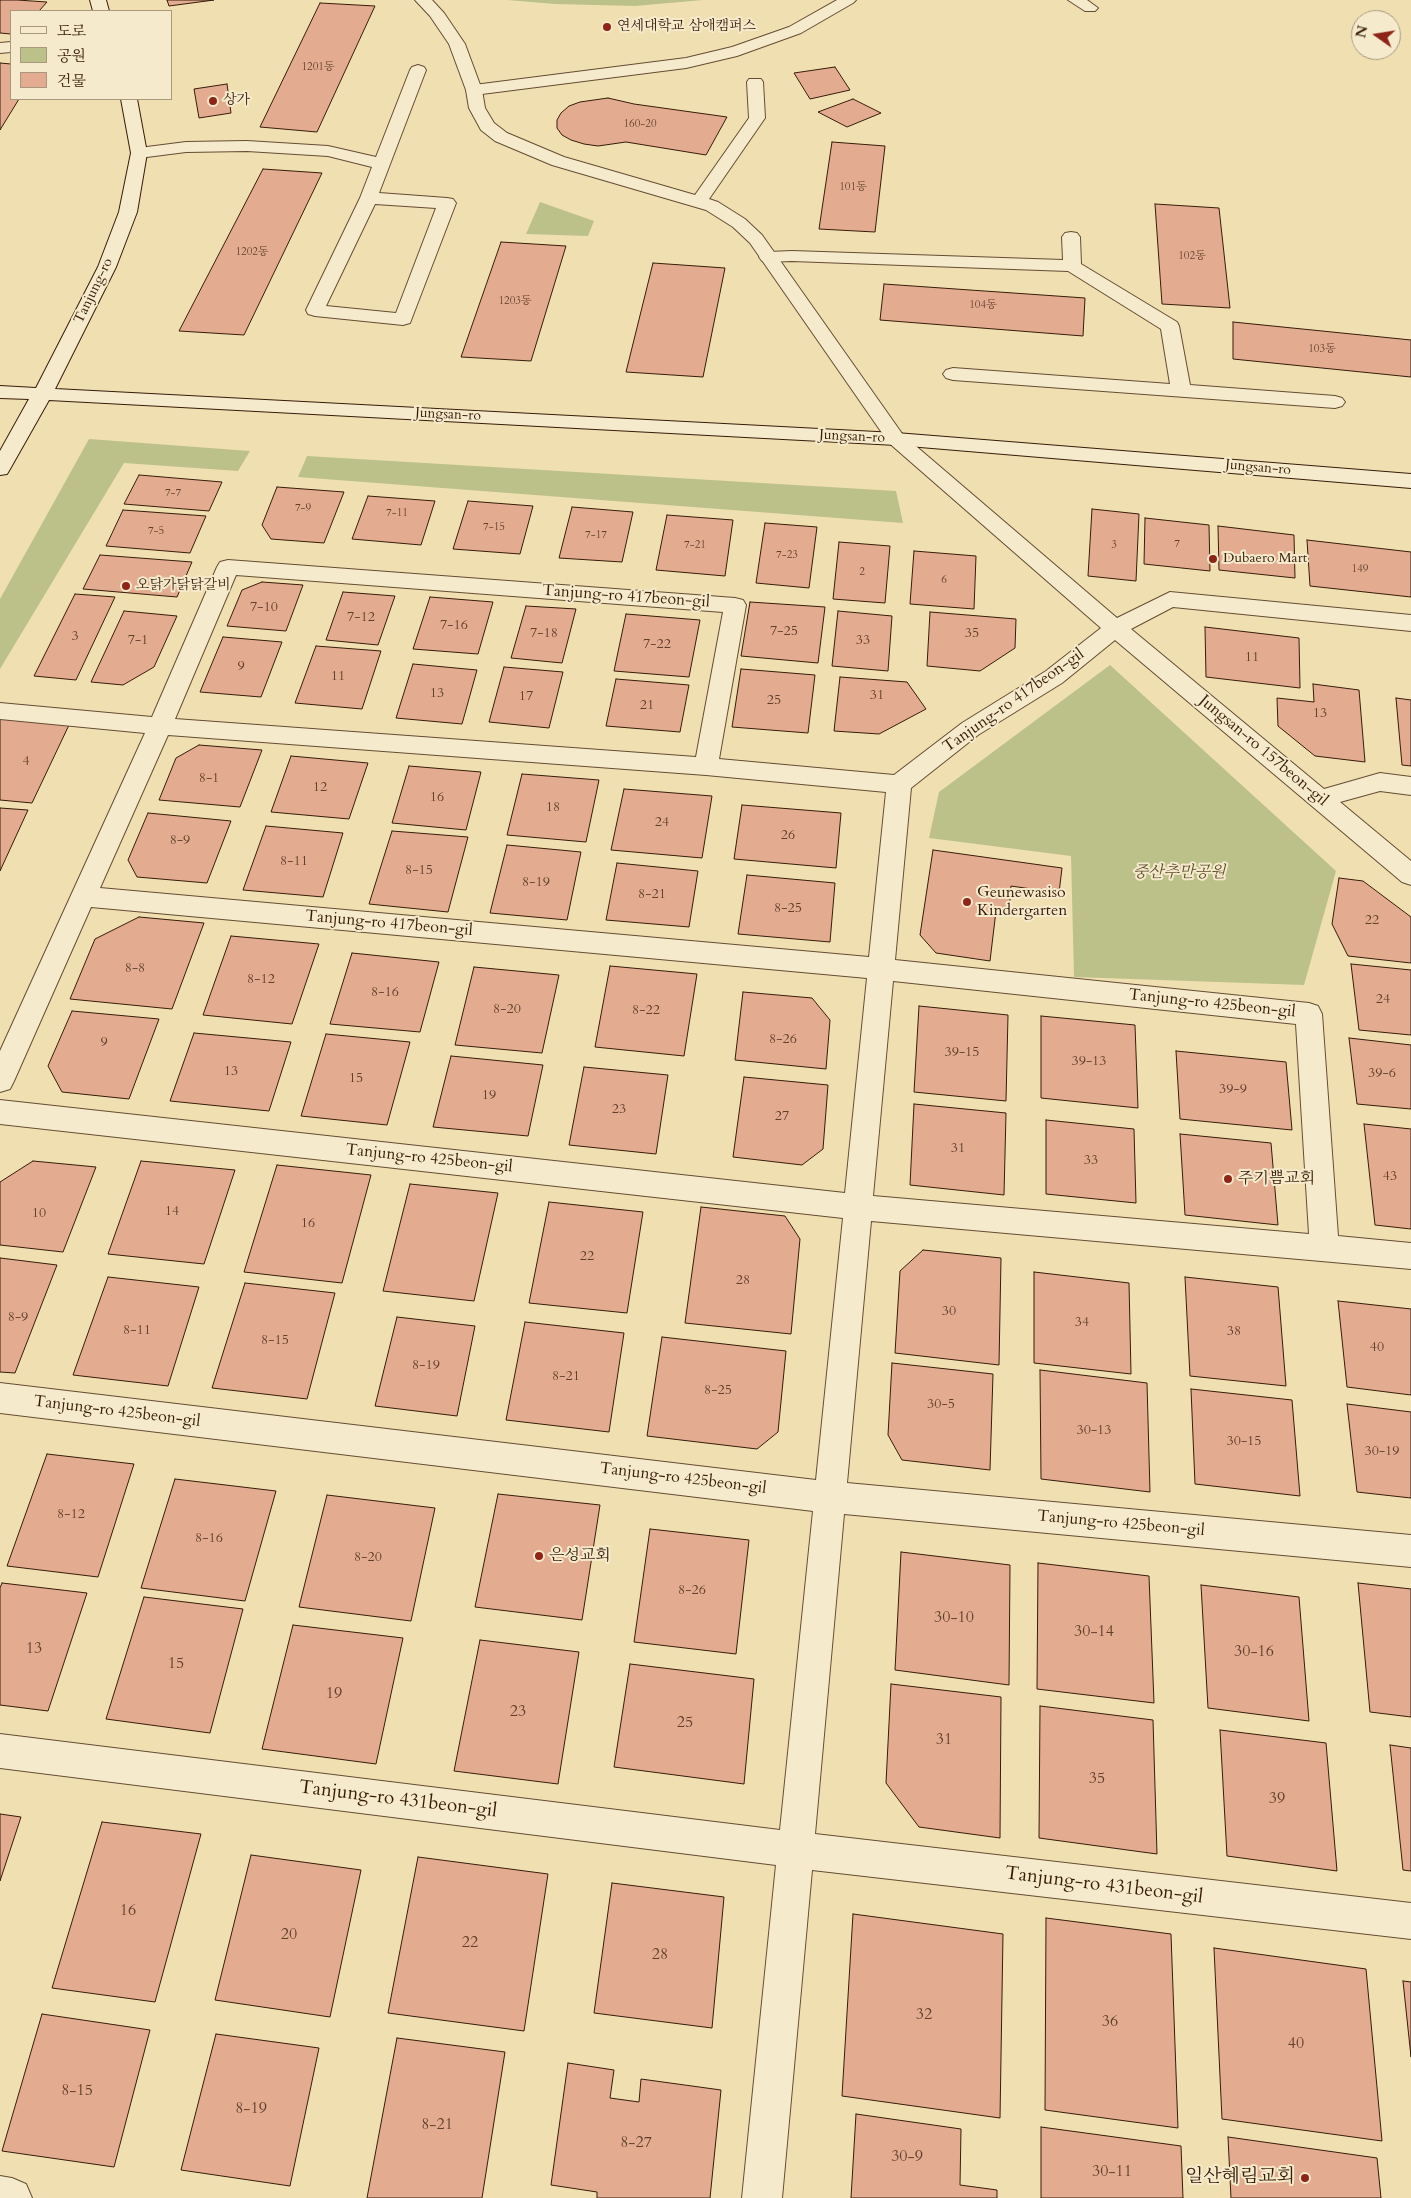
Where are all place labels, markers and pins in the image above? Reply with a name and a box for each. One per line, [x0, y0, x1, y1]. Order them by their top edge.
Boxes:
place label: 연세대학교 삼애캠퍼스 [617, 19, 756, 35]
marker: 연세대학교 삼애캠퍼스 [601, 21, 613, 33]
place label: 상가 [223, 93, 250, 109]
marker: 상가 [207, 95, 219, 107]
place label: Dubaero Mart [1223, 551, 1307, 567]
marker: Dubaero Mart [1207, 553, 1219, 565]
place label: 오닭가닭닭갈비 [136, 578, 231, 594]
marker: 오닭가닭닭갈비 [120, 580, 132, 592]
place label: Geunewasiso Kindergarten [977, 883, 1067, 921]
marker: Geunewasiso Kindergarten [961, 896, 973, 908]
place label: 주기쁨교회 [1238, 1169, 1315, 1189]
marker: 주기쁨교회 [1222, 1173, 1234, 1185]
place label: 은성교회 [549, 1546, 611, 1566]
marker: 은성교회 [533, 1550, 545, 1562]
place label: 일산혜림교회 [1185, 2167, 1295, 2189]
marker: 일산혜림교회 [1299, 2172, 1311, 2184]

